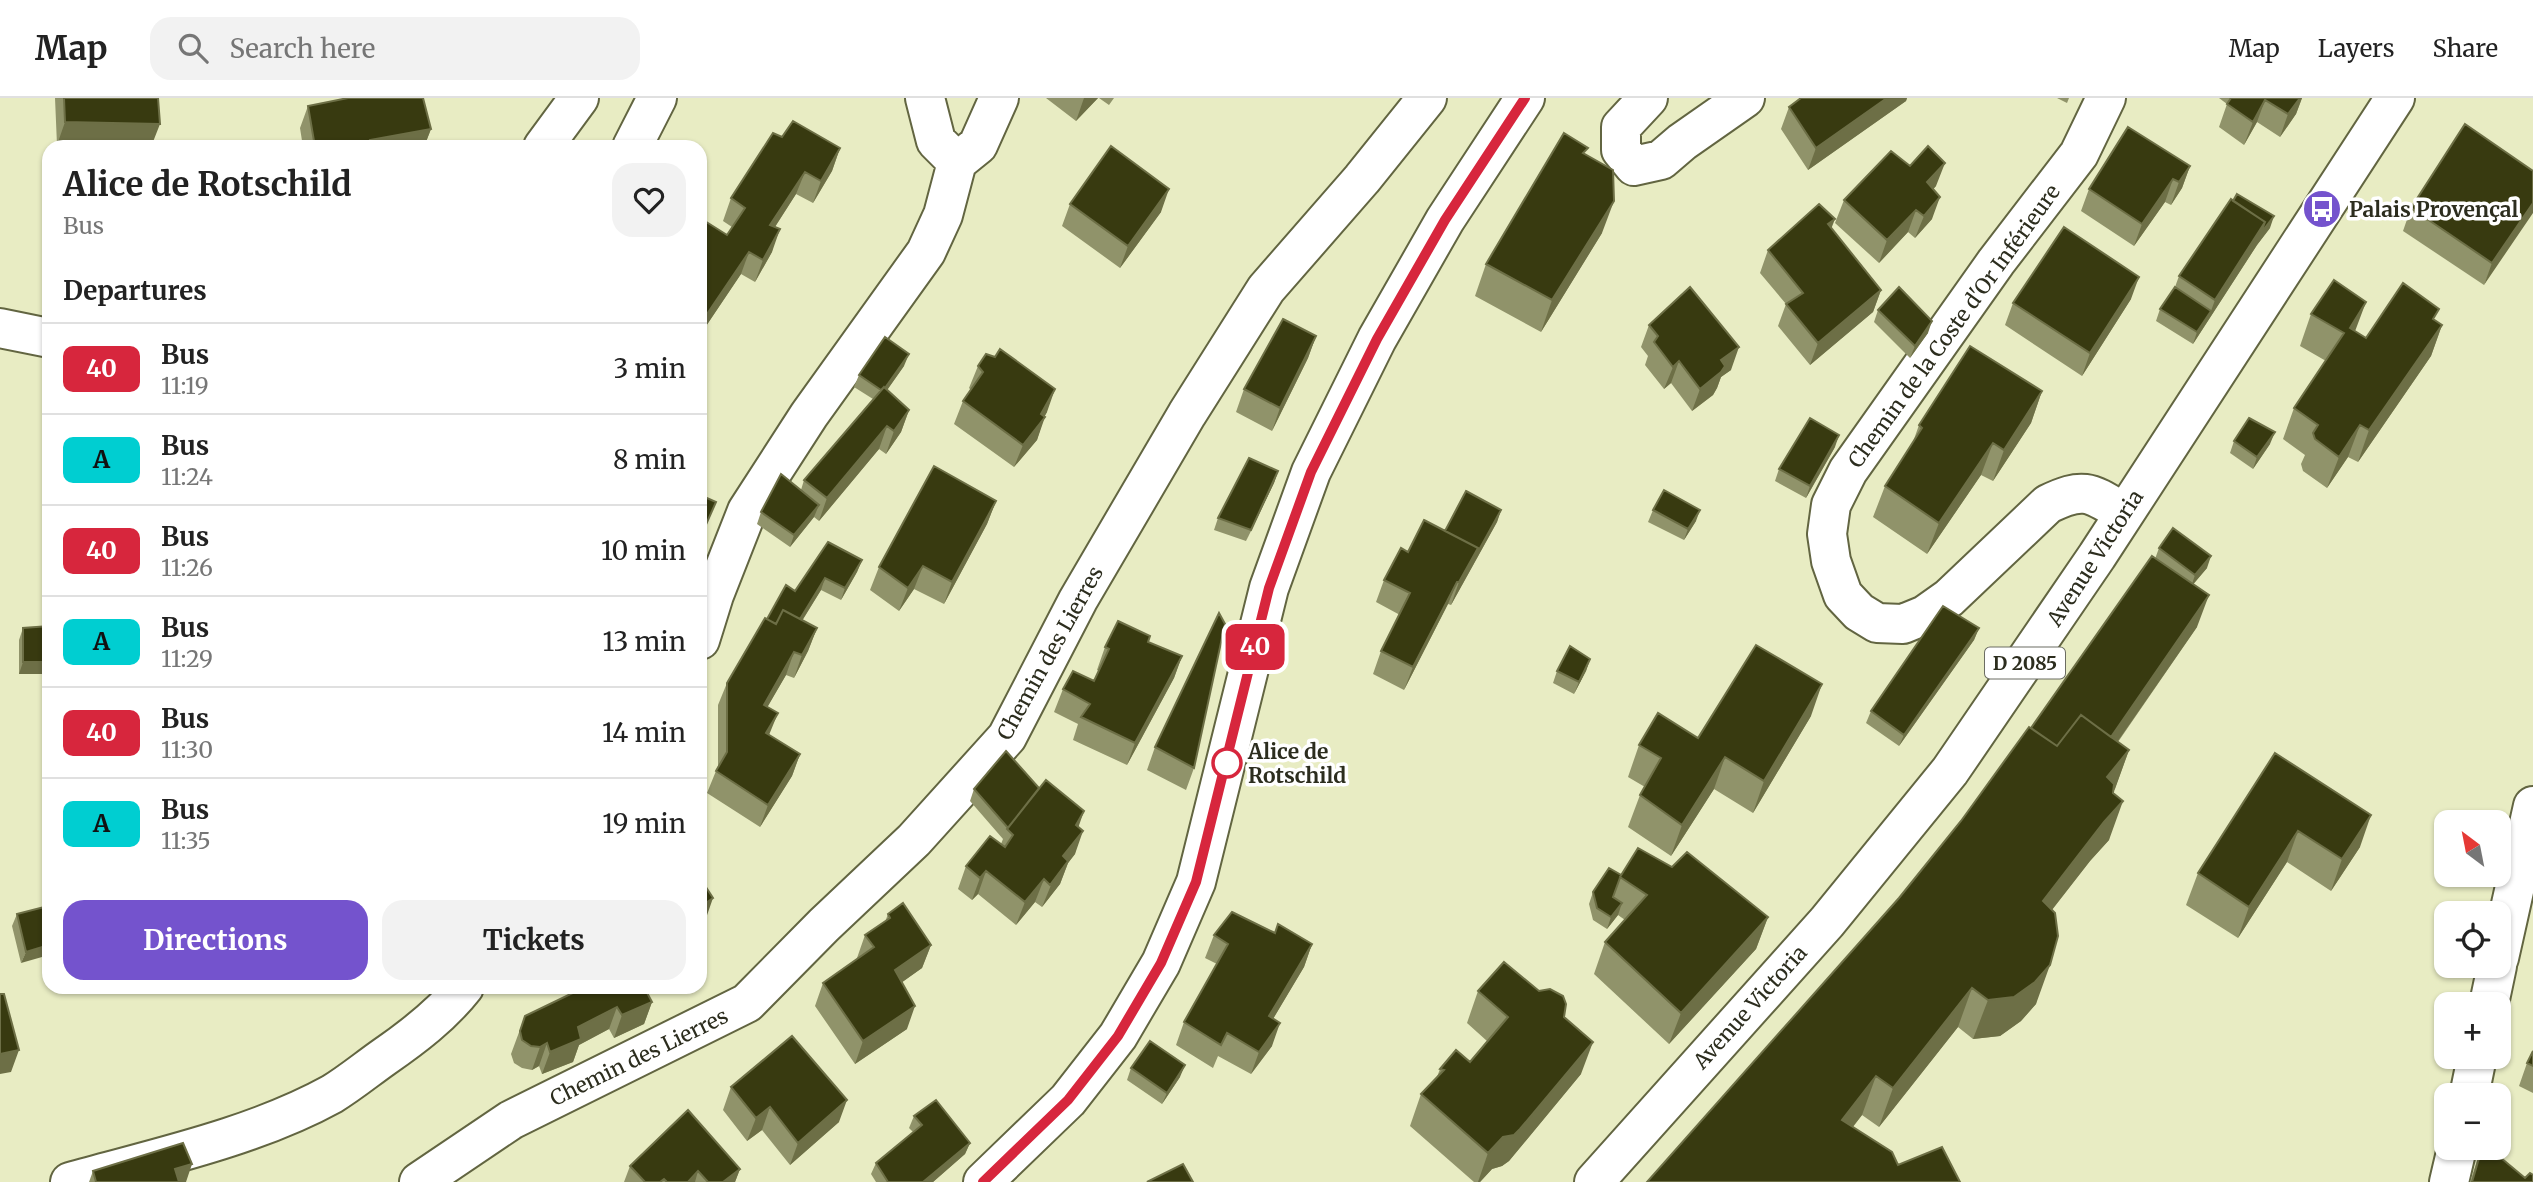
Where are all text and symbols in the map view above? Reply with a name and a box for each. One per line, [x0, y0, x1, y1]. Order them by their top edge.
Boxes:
search box [150, 17, 640, 80]
text: Map [35, 28, 108, 69]
icon: search [174, 29, 212, 67]
text: Search here [230, 32, 375, 65]
text: Map [2229, 33, 2280, 64]
text: Layers [2318, 33, 2394, 64]
text: Share [2432, 33, 2498, 64]
button: heart [612, 163, 686, 237]
text: Alice de Rotschild [63, 164, 352, 205]
street label: Chemin de la Coste d'Or Inférieure [1842, 179, 2066, 473]
bus stop icon: Palais Provençal [2301, 188, 2343, 230]
place label: Palais Provençal [2349, 196, 2519, 223]
text: Bus [63, 211, 104, 240]
text: Departures [63, 274, 207, 307]
text: Bus [161, 338, 209, 371]
text: 3 min [614, 352, 686, 385]
text: 40 [86, 353, 117, 384]
text: 11:19 [161, 371, 209, 400]
text: Bus [161, 429, 209, 462]
text: 8 min [613, 443, 686, 476]
text: A [93, 444, 110, 475]
text: 11:24 [161, 462, 213, 491]
street label: Avenue Victoria [2040, 485, 2149, 632]
text: Bus [161, 520, 209, 553]
text: 10 min [601, 534, 686, 567]
text: 40 [86, 535, 117, 566]
text: 11:26 [161, 553, 213, 582]
street label: Chemin des Lierres [991, 561, 1109, 745]
text: Bus [161, 611, 209, 644]
line badge: 40 [1224, 624, 1286, 670]
text: 13 min [602, 625, 686, 658]
text: A [93, 626, 110, 657]
text: 40 [1240, 631, 1270, 662]
text: 11:29 [161, 644, 213, 673]
road number: D 2085 [1985, 648, 2065, 678]
text: Bus [161, 702, 209, 735]
text: 14 min [602, 716, 686, 749]
text: 40 [86, 717, 117, 748]
text: 11:30 [161, 735, 213, 764]
place label: Alice de Rotschild [1247, 738, 1346, 789]
marker: Alice de Rotschild [1212, 748, 1242, 778]
text: Bus [161, 793, 209, 826]
text: 19 min [602, 807, 686, 840]
text: A [93, 808, 110, 839]
north arrow [2434, 810, 2511, 887]
map controls [2434, 810, 2511, 1160]
text: 11:35 [161, 826, 211, 855]
button: Directions [63, 900, 368, 980]
button: Tickets [382, 900, 686, 980]
button: locate [2434, 901, 2511, 978]
street label: Avenue Victoria [1687, 940, 1813, 1075]
button: + [2434, 992, 2511, 1069]
street label: Chemin des Lierres [546, 1002, 732, 1112]
button: − [2434, 1083, 2511, 1160]

